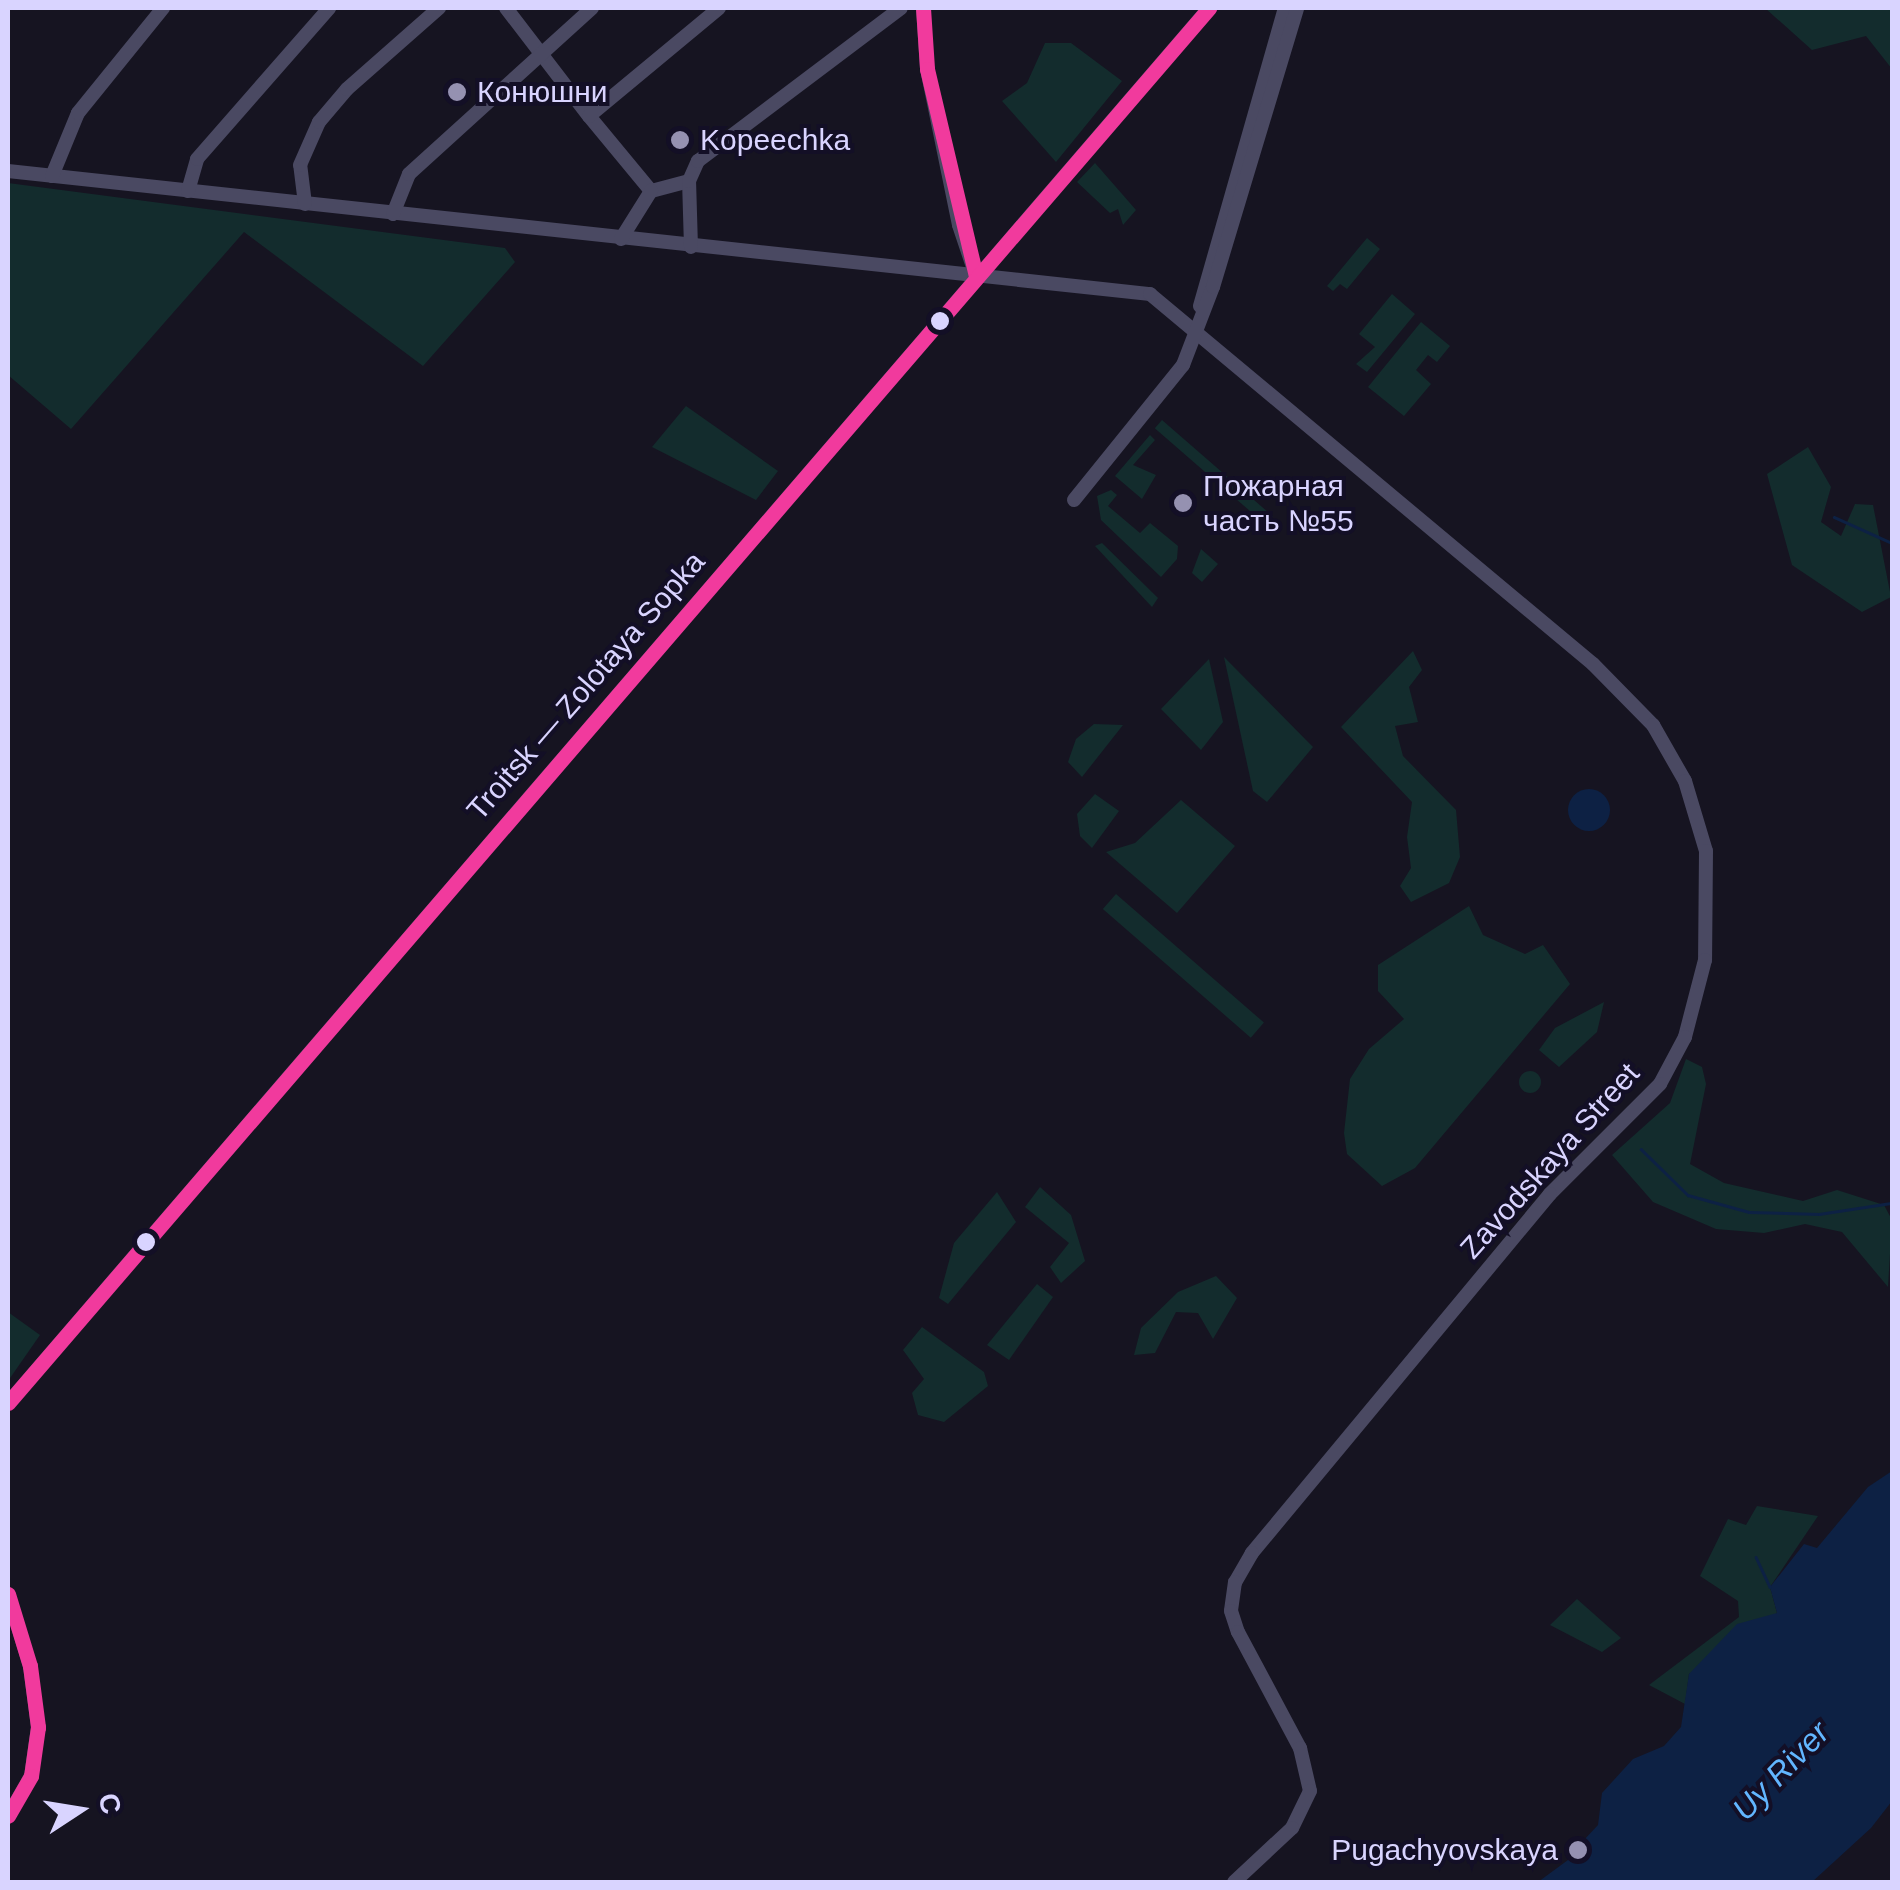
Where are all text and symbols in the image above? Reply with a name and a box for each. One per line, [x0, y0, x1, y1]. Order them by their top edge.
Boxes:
place label: Конюшни [477, 74, 608, 110]
marker: Конюшни [446, 81, 468, 103]
place label: Kopeechka [700, 122, 850, 158]
marker: Kopeechka [669, 129, 691, 151]
unlabelled marker [930, 311, 950, 331]
place label: Пожарная часть №55 [1203, 468, 1354, 538]
marker: Пожарная часть №55 [1172, 492, 1194, 514]
street label: Troitsk — Zolotaya Sopka [460, 544, 712, 828]
street label: Zavodskaya Street [1453, 1056, 1647, 1266]
unlabelled marker [136, 1232, 156, 1252]
water label: Uy River [1725, 1714, 1837, 1828]
north arrow [30, 1760, 130, 1860]
text: С [93, 1791, 127, 1817]
place label: Pugachyovskaya [1331, 1832, 1558, 1868]
marker: Pugachyovskaya [1567, 1839, 1589, 1861]

